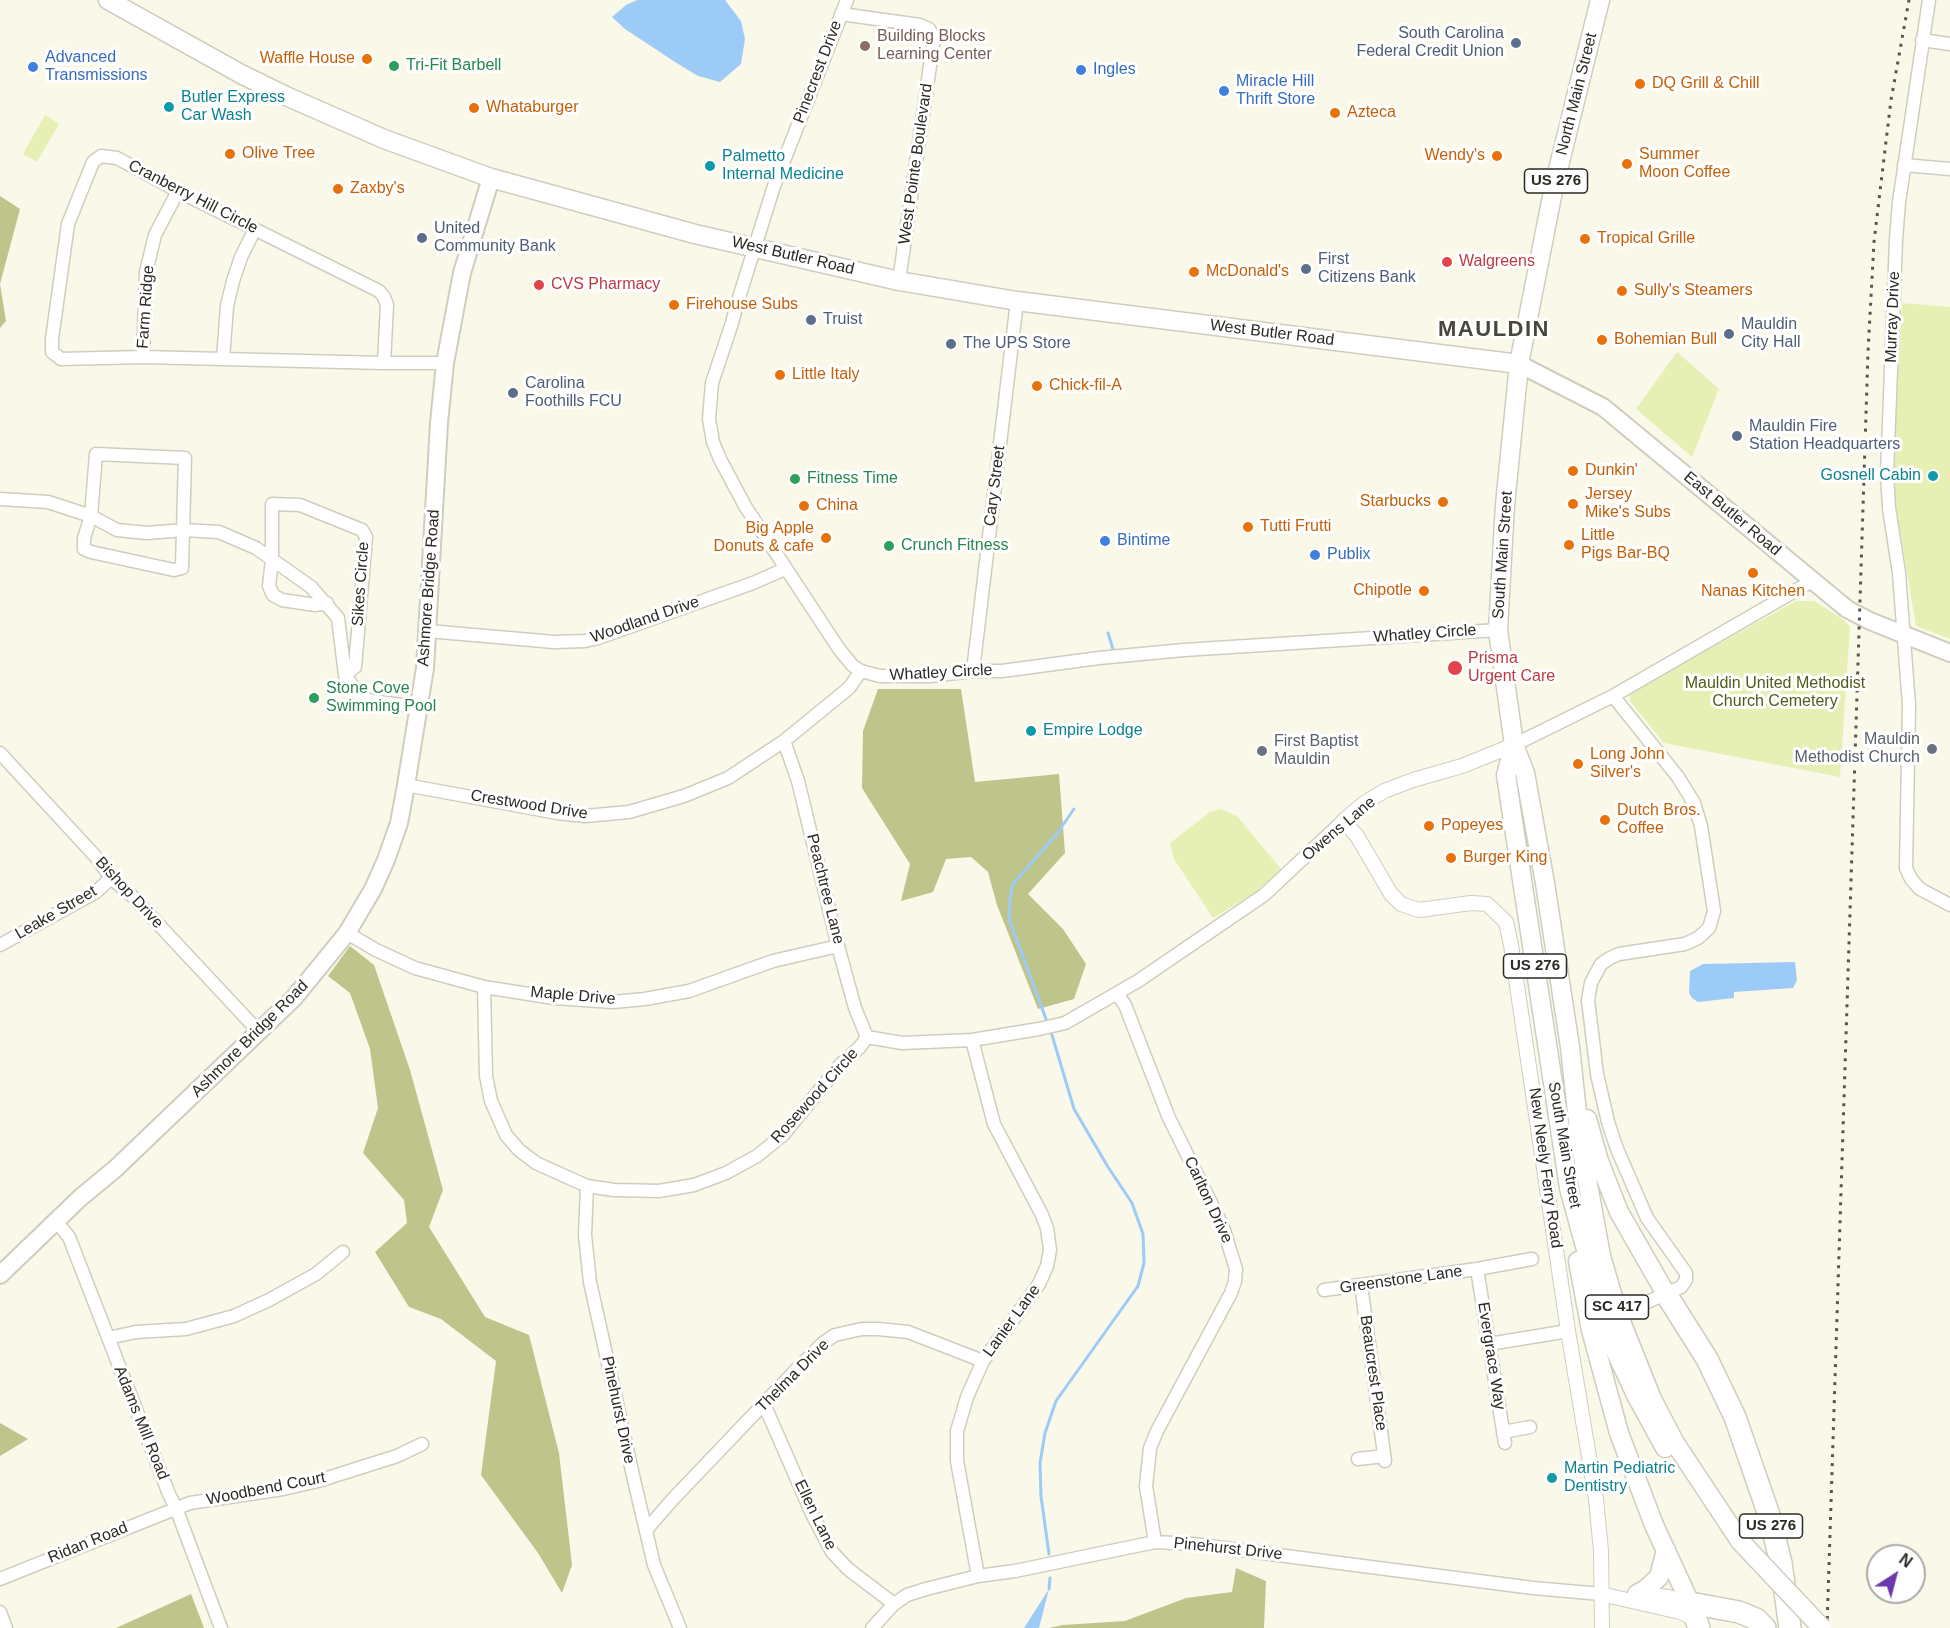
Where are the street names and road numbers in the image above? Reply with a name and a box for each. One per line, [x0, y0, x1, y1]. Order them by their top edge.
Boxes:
street label: Pinecrest Drive [790, 18, 846, 126]
street label: North Main Street [1553, 31, 1601, 157]
street label: West Pointe Boulevard [895, 82, 937, 246]
street label: Cranberry Hill Circle [125, 156, 261, 238]
road number: US 276 [1524, 169, 1588, 193]
street label: West Butler Road [730, 233, 856, 279]
street label: Farm Ridge [134, 265, 158, 349]
street label: Murray Drive [1882, 271, 1904, 363]
street label: West Butler Road [1209, 316, 1335, 350]
street label: Cary Street [981, 445, 1009, 527]
street label: East Butler Road [1680, 468, 1784, 560]
street label: South Main Street [1489, 490, 1517, 620]
street label: Ashmore Bridge Road [414, 509, 444, 667]
street label: Sikes Circle [348, 541, 374, 627]
street label: Woodland Drive [588, 592, 702, 648]
street label: Whatley Circle [1373, 621, 1477, 647]
street label: Whatley Circle [889, 661, 993, 685]
street label: Crestwood Drive [469, 786, 589, 824]
street label: Owens Lane [1298, 793, 1380, 865]
street label: Peachtree Lane [802, 832, 848, 946]
street label: Bishop Drive [91, 853, 167, 933]
street label: Leake Street [12, 882, 100, 944]
road number: US 276 [1504, 954, 1567, 978]
street label: Ashmore Bridge Road [188, 977, 312, 1101]
street label: Maple Drive [530, 983, 616, 1009]
street label: Rosewood Circle [767, 1045, 863, 1147]
street label: South Main Street [1543, 1080, 1585, 1210]
street label: New Neely Ferry Road [1524, 1087, 1566, 1249]
street label: Carlton Drive [1180, 1154, 1236, 1246]
street label: Greenstone Lane [1338, 1262, 1464, 1298]
street label: Lanier Lane [979, 1281, 1045, 1361]
road number: SC 417 [1586, 1295, 1648, 1319]
street label: Evergrace Way [1473, 1301, 1509, 1411]
street label: Beaucrest Place [1355, 1314, 1391, 1432]
street label: Thelma Drive [753, 1336, 833, 1416]
street label: Pinehurst Drive [597, 1355, 639, 1465]
street label: Adams Mill Road [109, 1363, 173, 1483]
street label: Woodbend Court [205, 1468, 327, 1510]
street label: Ellen Lane [790, 1477, 840, 1553]
road number: US 276 [1740, 1514, 1802, 1538]
street label: Ridan Road [45, 1518, 131, 1568]
street label: Pinehurst Drive [1173, 1534, 1283, 1564]

